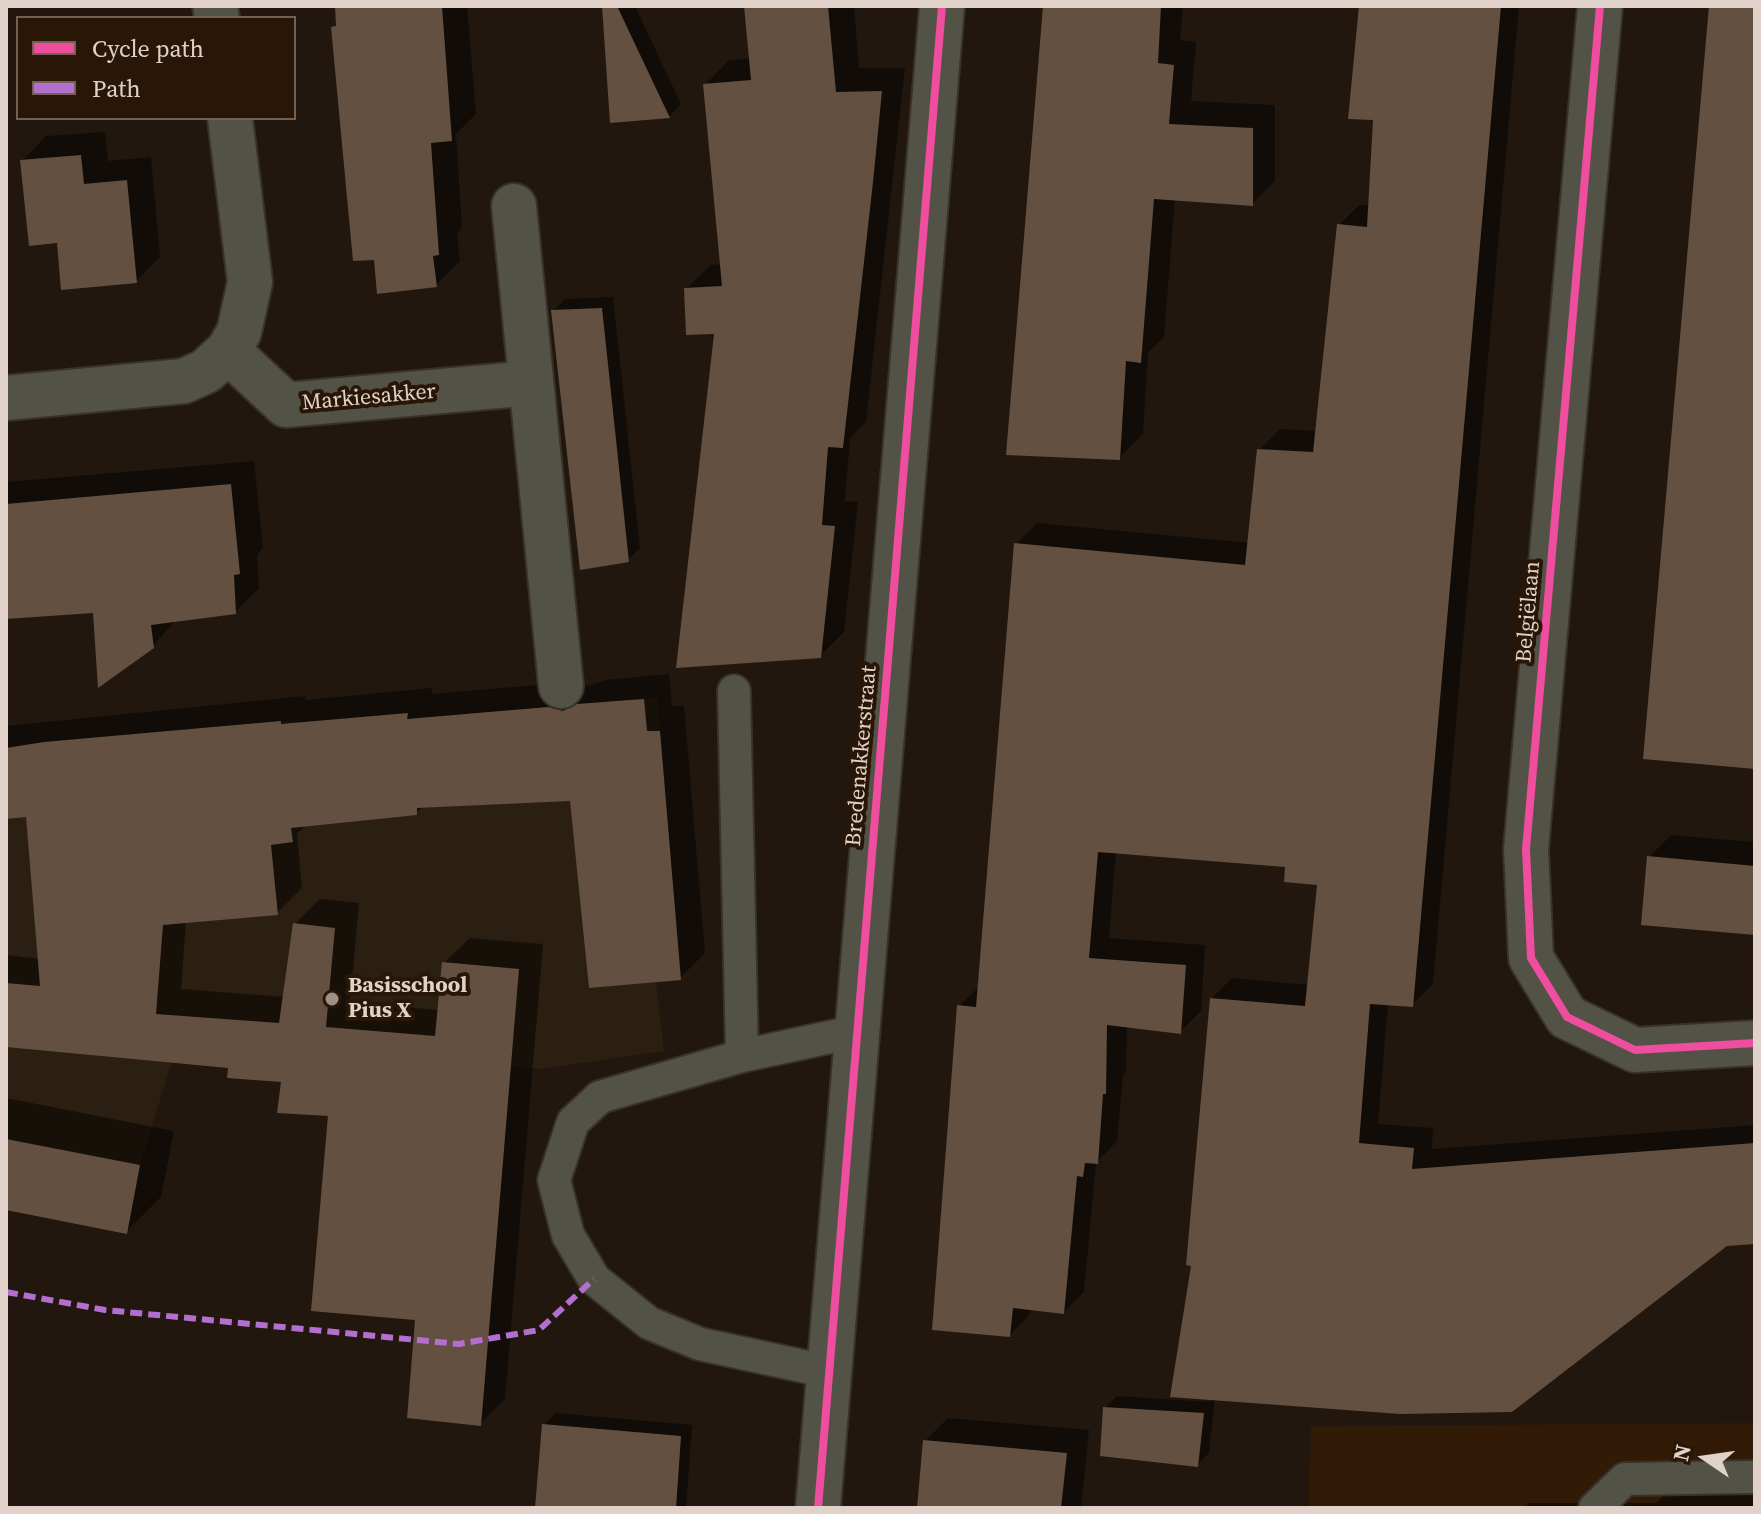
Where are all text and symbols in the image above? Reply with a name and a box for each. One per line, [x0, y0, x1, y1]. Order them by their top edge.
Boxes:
legend [16, 16, 296, 120]
text: Cycle path [92, 32, 204, 65]
text: Path [92, 72, 141, 105]
street label: Markiesakker [301, 379, 437, 417]
street label: Belgiëlaan [1511, 560, 1547, 664]
street label: Bredenakkerstraat [841, 664, 883, 848]
place label: Basisschool Pius X [348, 973, 467, 1024]
marker: Basisschool Pius X [323, 990, 341, 1008]
north arrow [1665, 1418, 1745, 1498]
text: N [1665, 1441, 1698, 1464]

